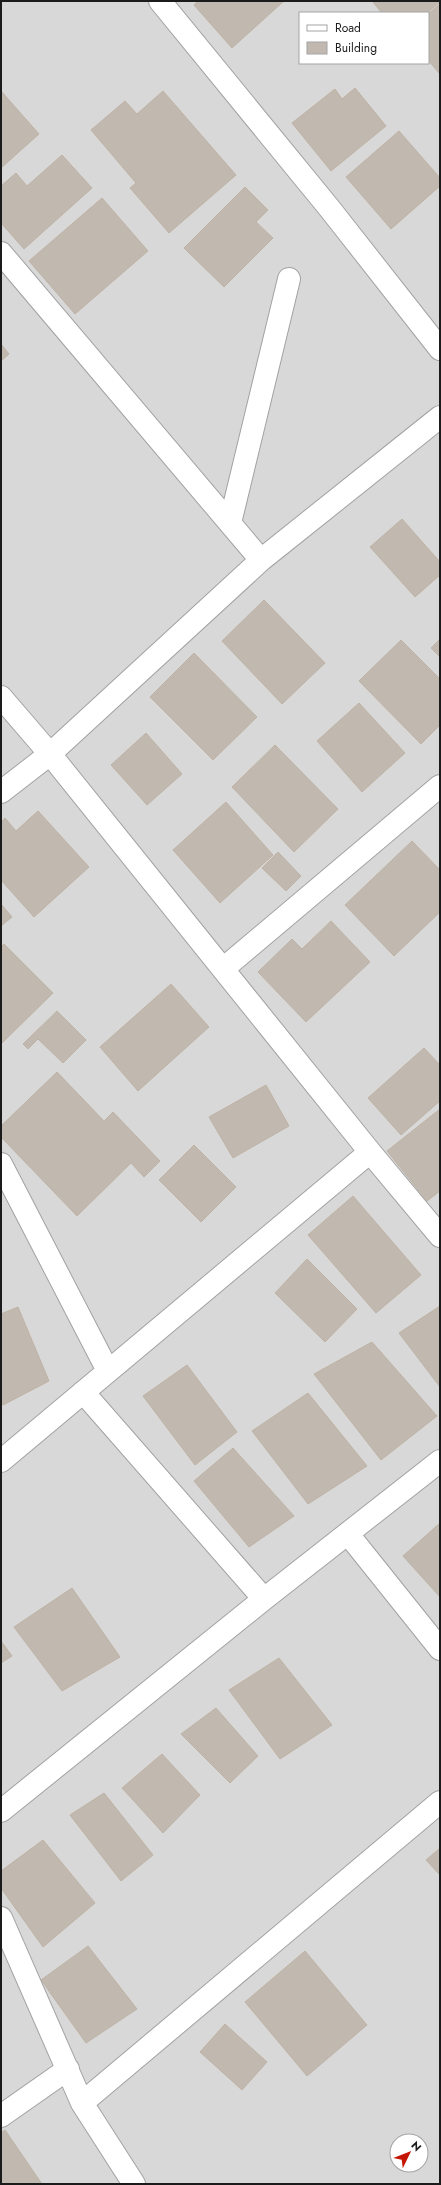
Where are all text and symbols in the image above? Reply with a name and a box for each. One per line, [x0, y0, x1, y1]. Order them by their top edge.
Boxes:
legend [299, 12, 429, 64]
text: Road [335, 19, 361, 37]
text: Building [335, 39, 377, 57]
north arrow [389, 2133, 429, 2173]
text: N [407, 2138, 425, 2155]

